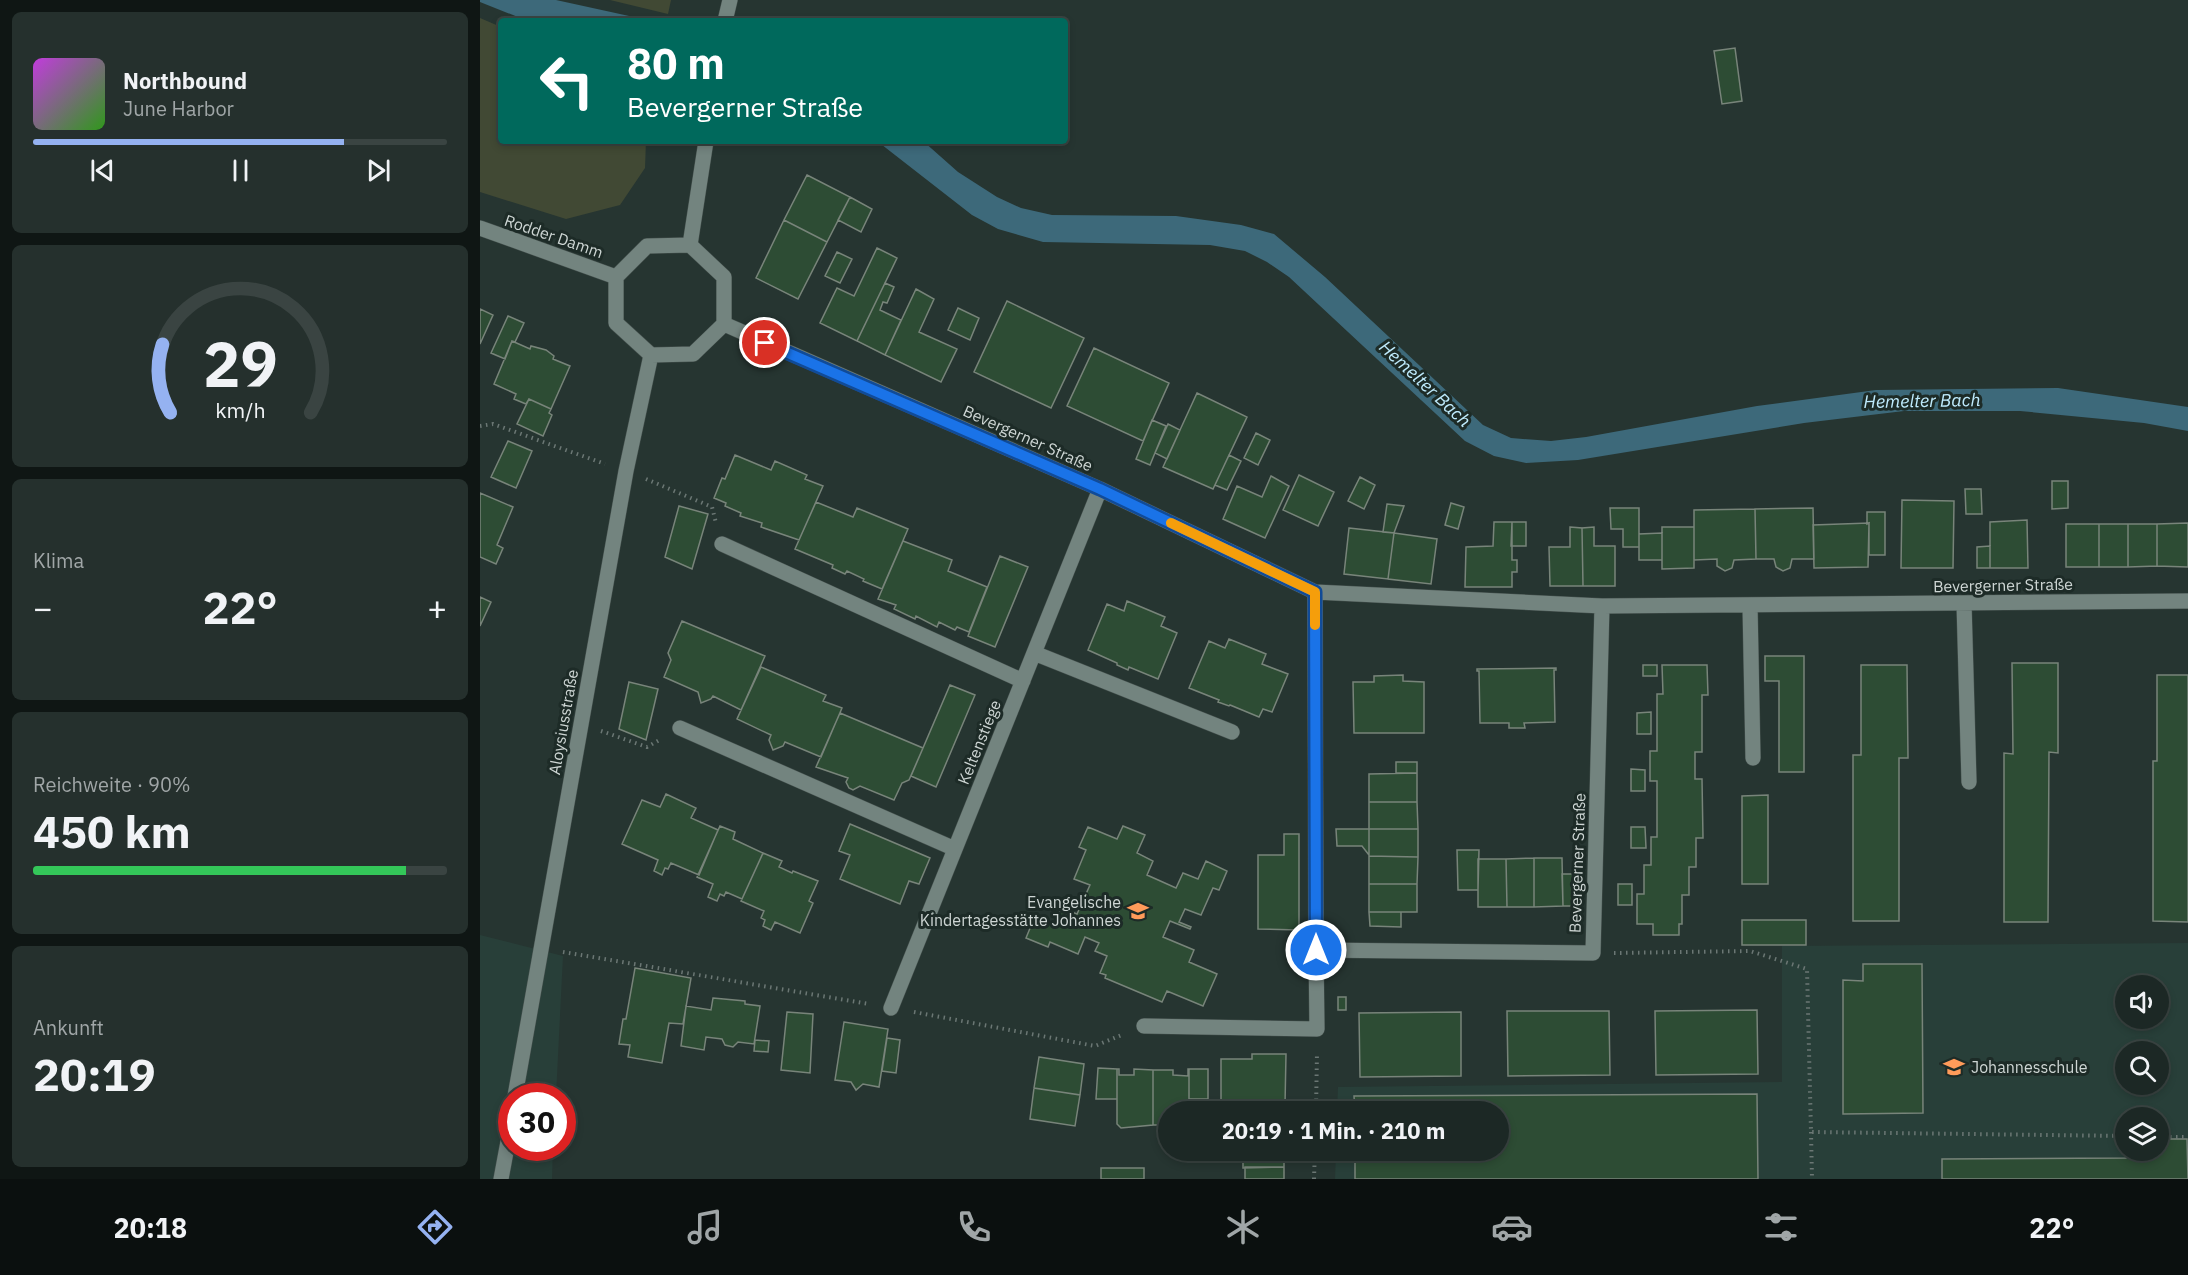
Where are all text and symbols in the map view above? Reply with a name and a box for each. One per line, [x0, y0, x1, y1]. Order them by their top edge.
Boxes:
text: 80 m [627, 36, 725, 91]
icon: left [528, 42, 606, 120]
text: Northbound [123, 66, 247, 95]
text: Bevergerner Straße [627, 89, 863, 124]
text: June Harbor [123, 95, 234, 122]
icon: previous [86, 154, 119, 187]
icon: pause [224, 154, 257, 187]
icon: next [362, 154, 395, 187]
street label: Rodder Damm [502, 210, 606, 262]
pin [739, 317, 790, 368]
text: 29 [203, 323, 277, 404]
icon: arrive [748, 326, 781, 359]
water label: Hemelter Bach [1375, 335, 1476, 432]
water label: Hemelter Bach [1863, 388, 1981, 413]
text: km/h [215, 397, 265, 425]
street label: Bevergerner Straße [960, 400, 1096, 476]
text: Klima [33, 547, 84, 574]
street label: Bevergerner Straße [1933, 574, 2073, 596]
text: 22° [202, 578, 278, 636]
text: − [33, 586, 53, 629]
text: + [427, 586, 447, 629]
street label: Aloysiusstraße [544, 668, 582, 776]
street label: Keltenstiege [953, 697, 1005, 787]
text: Reichweite · 90% [33, 771, 190, 798]
street label: Bevergerner Straße [1565, 793, 1589, 933]
text: 450 km [33, 802, 191, 860]
place label: Evangelische Kindertagesstätte Johannes [920, 892, 1121, 930]
school or university icon: Evangelische Kindertagesstätte Johannes [1126, 899, 1150, 923]
position arrow [1284, 918, 1348, 982]
map controls [2115, 975, 2169, 1161]
button: sound [2115, 975, 2169, 1029]
text: Ankunft [33, 1014, 104, 1041]
button: search [2115, 1041, 2169, 1095]
text: 20:19 [33, 1045, 156, 1103]
school or university icon: Johannesschule [1942, 1055, 1966, 1079]
place label: Johannesschule [1971, 1057, 2088, 1077]
speed limit sign: 30 [498, 1083, 576, 1161]
button: layers [2115, 1107, 2169, 1161]
text: 20:19 · 1 Min. · 210 m [1222, 1116, 1445, 1145]
icon: directions [414, 1206, 456, 1248]
icon: music [684, 1206, 726, 1248]
icon: phone [953, 1206, 995, 1248]
icon: climate [1222, 1206, 1264, 1248]
icon: car [1491, 1206, 1533, 1248]
icon: filters [1760, 1206, 1802, 1248]
text: 20:18 [114, 1210, 187, 1245]
text: 22° [2029, 1210, 2074, 1245]

